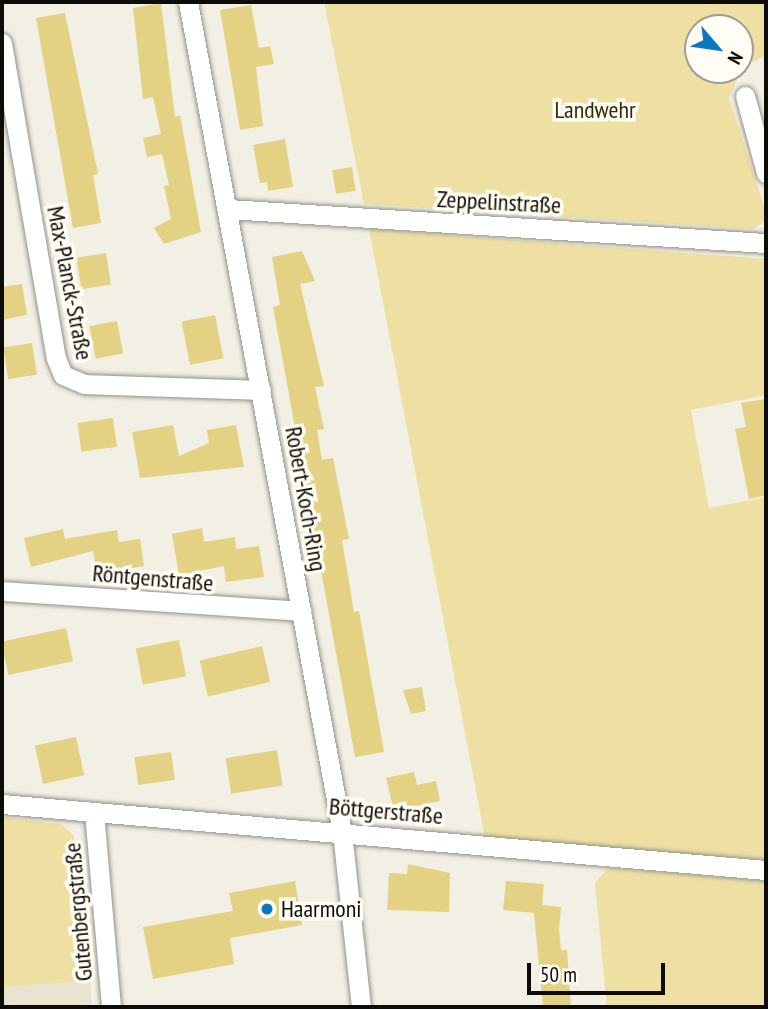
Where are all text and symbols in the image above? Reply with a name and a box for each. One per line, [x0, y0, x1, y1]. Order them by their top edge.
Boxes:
north arrow [684, 14, 754, 84]
text: N [723, 48, 749, 69]
park label: Landwehr [554, 96, 636, 124]
street label: Zeppelinstraße [436, 184, 562, 220]
street label: Max-Planck-Straße [41, 204, 99, 362]
street label: Robert-Koch-Ring [279, 424, 333, 574]
street label: Röntgenstraße [91, 558, 215, 598]
street label: Böttgerstraße [328, 792, 444, 830]
street label: Gutenbergstraße [58, 842, 98, 982]
place label: Haarmoni [281, 895, 361, 923]
marker: Haarmoni [259, 901, 275, 917]
scale bar [530, 950, 668, 994]
text: 50 m [540, 961, 577, 988]

